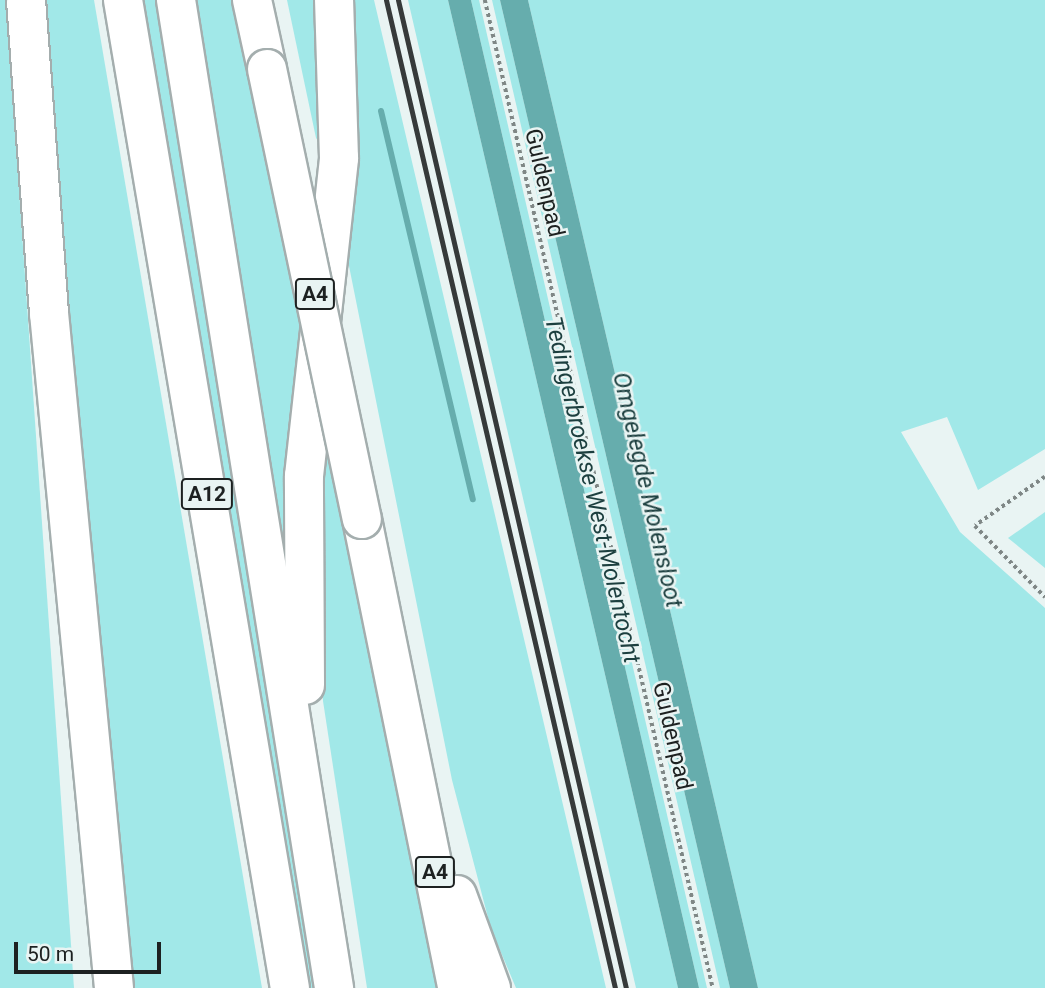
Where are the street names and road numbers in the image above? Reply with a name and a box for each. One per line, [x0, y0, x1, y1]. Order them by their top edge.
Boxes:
street label: Guldenpad [518, 126, 570, 240]
road number: A4 [294, 276, 336, 312]
road number: A12 [181, 476, 233, 512]
street label: Guldenpad [646, 679, 698, 793]
road number: A4 [414, 854, 456, 890]

